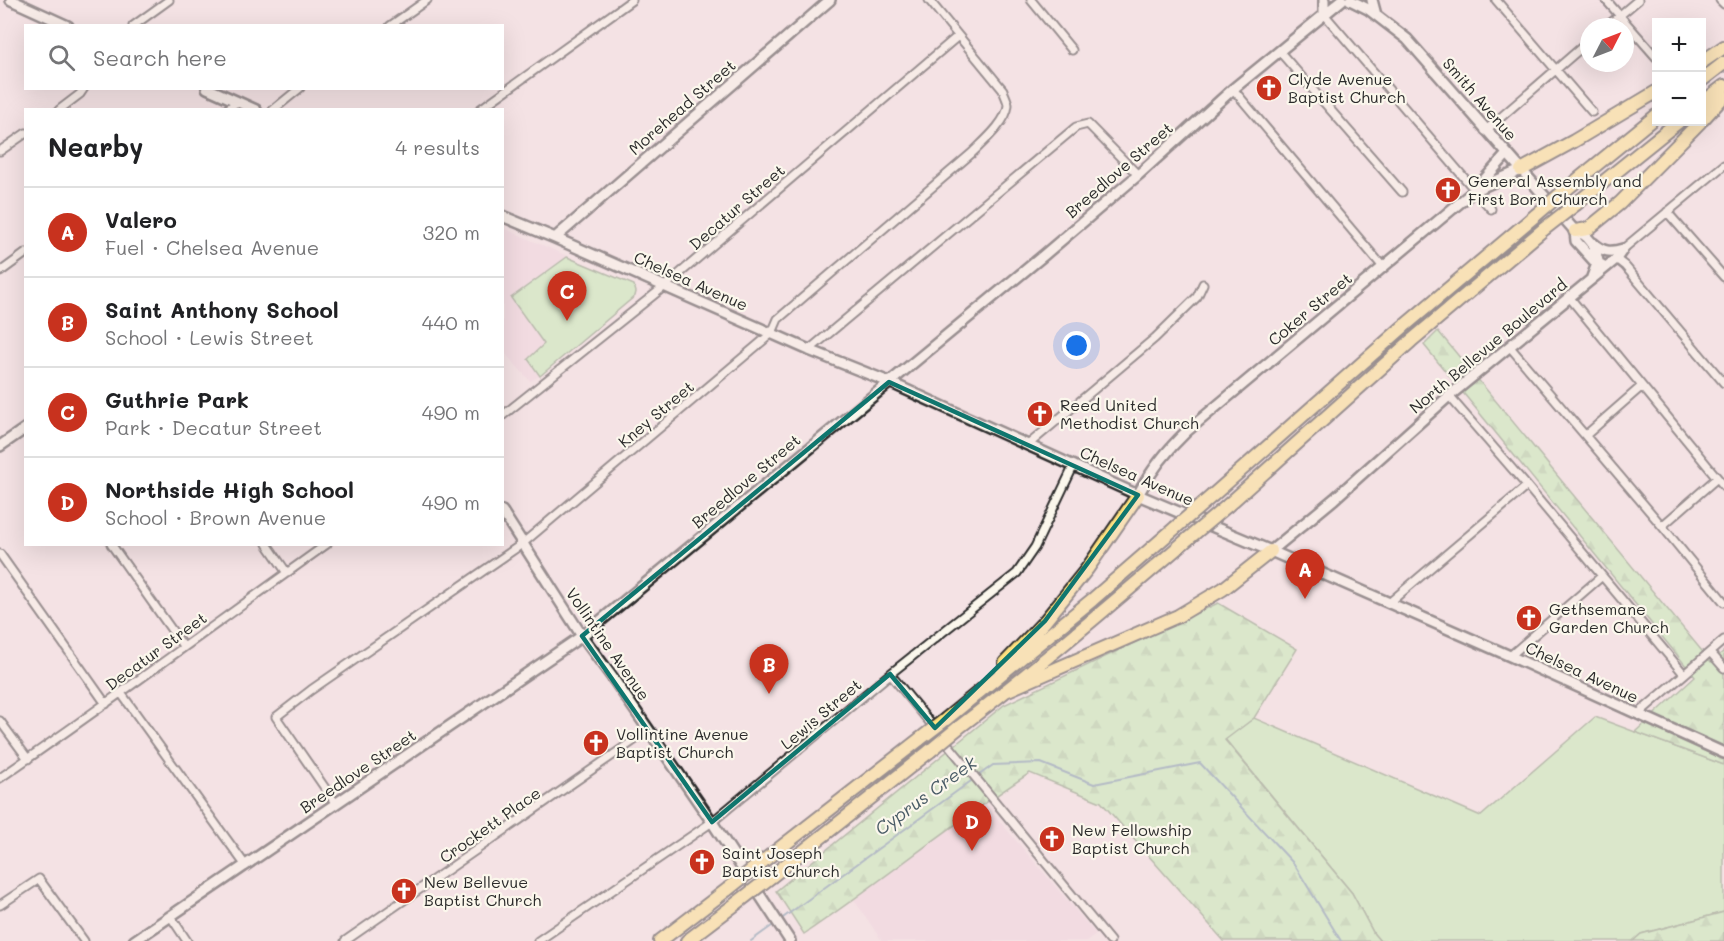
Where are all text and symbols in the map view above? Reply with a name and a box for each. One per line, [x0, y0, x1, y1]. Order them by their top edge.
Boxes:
north arrow [1580, 18, 1634, 72]
map controls [1652, 18, 1706, 126]
button: + [1652, 18, 1706, 72]
search box [24, 24, 504, 90]
icon: search [45, 41, 78, 74]
text: Search here [93, 43, 227, 72]
street label: Smith Avenue [1439, 53, 1522, 145]
street label: Morehead Street [624, 54, 740, 159]
place label: Clyde Avenue Baptist Church [1288, 68, 1405, 107]
button: − [1652, 72, 1706, 126]
church icon: Clyde Avenue Baptist Church [1254, 73, 1284, 103]
street label: Breedlove Street [1061, 117, 1177, 222]
text: Nearby [48, 130, 143, 164]
text: 4 results [395, 134, 480, 160]
street label: Decatur Street [684, 159, 789, 254]
place label: General Assembly and First Born Church [1468, 170, 1642, 209]
church icon: General Assembly and First Born Church [1433, 175, 1463, 205]
text: Valero [105, 205, 177, 234]
text: A [61, 219, 74, 245]
text: 320 m [422, 219, 480, 245]
text: Fuel · Chelsea Avenue [105, 234, 319, 260]
street label: Chelsea Avenue [631, 246, 751, 315]
street label: Coker Street [1263, 267, 1356, 350]
pin: C [548, 272, 586, 321]
street label: North Bellevue Boulevard [1405, 274, 1571, 418]
text: Saint Anthony School [105, 295, 339, 324]
text: B [61, 309, 74, 335]
text: 440 m [422, 309, 480, 335]
text: School · Lewis Street [105, 324, 314, 350]
your location [1062, 331, 1091, 360]
street label: Kney Street [613, 376, 698, 452]
text: Guthrie Park [105, 385, 249, 414]
place label: Reed United Methodist Church [1060, 394, 1199, 433]
text: C [60, 399, 75, 425]
text: 490 m [422, 399, 480, 425]
church icon: Reed United Methodist Church [1025, 399, 1055, 429]
text: Park · Decatur Street [105, 414, 322, 440]
street label: Breedlove Street [687, 429, 804, 532]
street label: Chelsea Avenue [1077, 441, 1197, 510]
text: Northside High School [105, 475, 354, 504]
text: D [60, 489, 75, 515]
text: 490 m [422, 489, 480, 515]
text: School · Brown Avenue [105, 504, 326, 530]
pin: A [1286, 550, 1324, 599]
street label: Vollintine Avenue [562, 583, 655, 704]
place label: Gethsemane Garden Church [1549, 598, 1669, 637]
church icon: Gethsemane Garden Church [1514, 603, 1544, 633]
street label: Decatur Street [101, 607, 210, 694]
street label: Chelsea Avenue [1522, 636, 1642, 707]
pin: B [750, 644, 788, 694]
street label: Lewis Street [776, 674, 866, 754]
place label: Vollintine Avenue Baptist Church [616, 723, 749, 762]
street label: Breedlove Street [296, 724, 420, 817]
church icon: Vollintine Avenue Baptist Church [581, 728, 611, 758]
water label: Cyprus Creek [870, 750, 982, 840]
street label: Crockett Place [435, 782, 544, 867]
pin: D [952, 802, 992, 851]
place label: New Fellowship Baptist Church [1072, 819, 1192, 858]
church icon: New Fellowship Baptist Church [1037, 824, 1067, 854]
place label: Saint Joseph Baptist Church [722, 842, 839, 881]
church icon: Saint Joseph Baptist Church [687, 847, 717, 877]
place label: New Bellevue Baptist Church [424, 871, 541, 910]
church icon: New Bellevue Baptist Church [389, 876, 419, 906]

